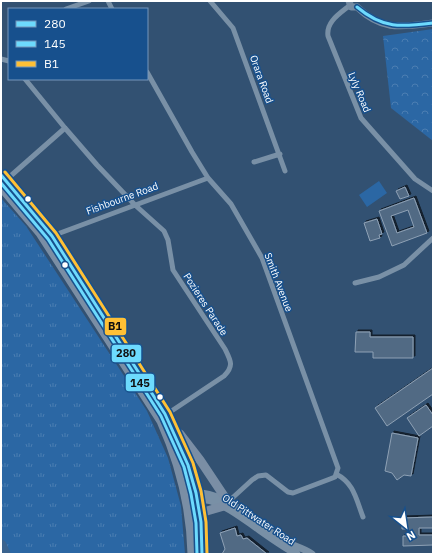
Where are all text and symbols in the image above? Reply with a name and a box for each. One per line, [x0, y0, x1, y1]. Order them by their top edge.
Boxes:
legend [8, 8, 148, 80]
text: 280 [44, 16, 66, 31]
text: 145 [44, 36, 66, 51]
street label: Orara Road [247, 53, 276, 105]
text: B1 [44, 56, 59, 71]
street label: Lyly Road [345, 70, 374, 114]
street label: Fishbourne Road [84, 179, 160, 218]
unlabelled marker [23, 194, 33, 204]
street label: Smith Avenue [261, 251, 296, 314]
unlabelled marker [60, 260, 70, 270]
street label: Pozieres Parade [181, 271, 231, 338]
line badge: B1 [104, 317, 127, 336]
text: B1 [108, 319, 122, 333]
line badge: 280 [111, 344, 142, 363]
text: 280 [116, 346, 136, 360]
line badge: 145 [125, 373, 155, 392]
text: 145 [130, 376, 150, 390]
unlabelled marker [155, 392, 165, 402]
street label: Old Pittwater Road [220, 491, 298, 548]
north arrow [386, 507, 426, 547]
text: N [404, 528, 418, 544]

